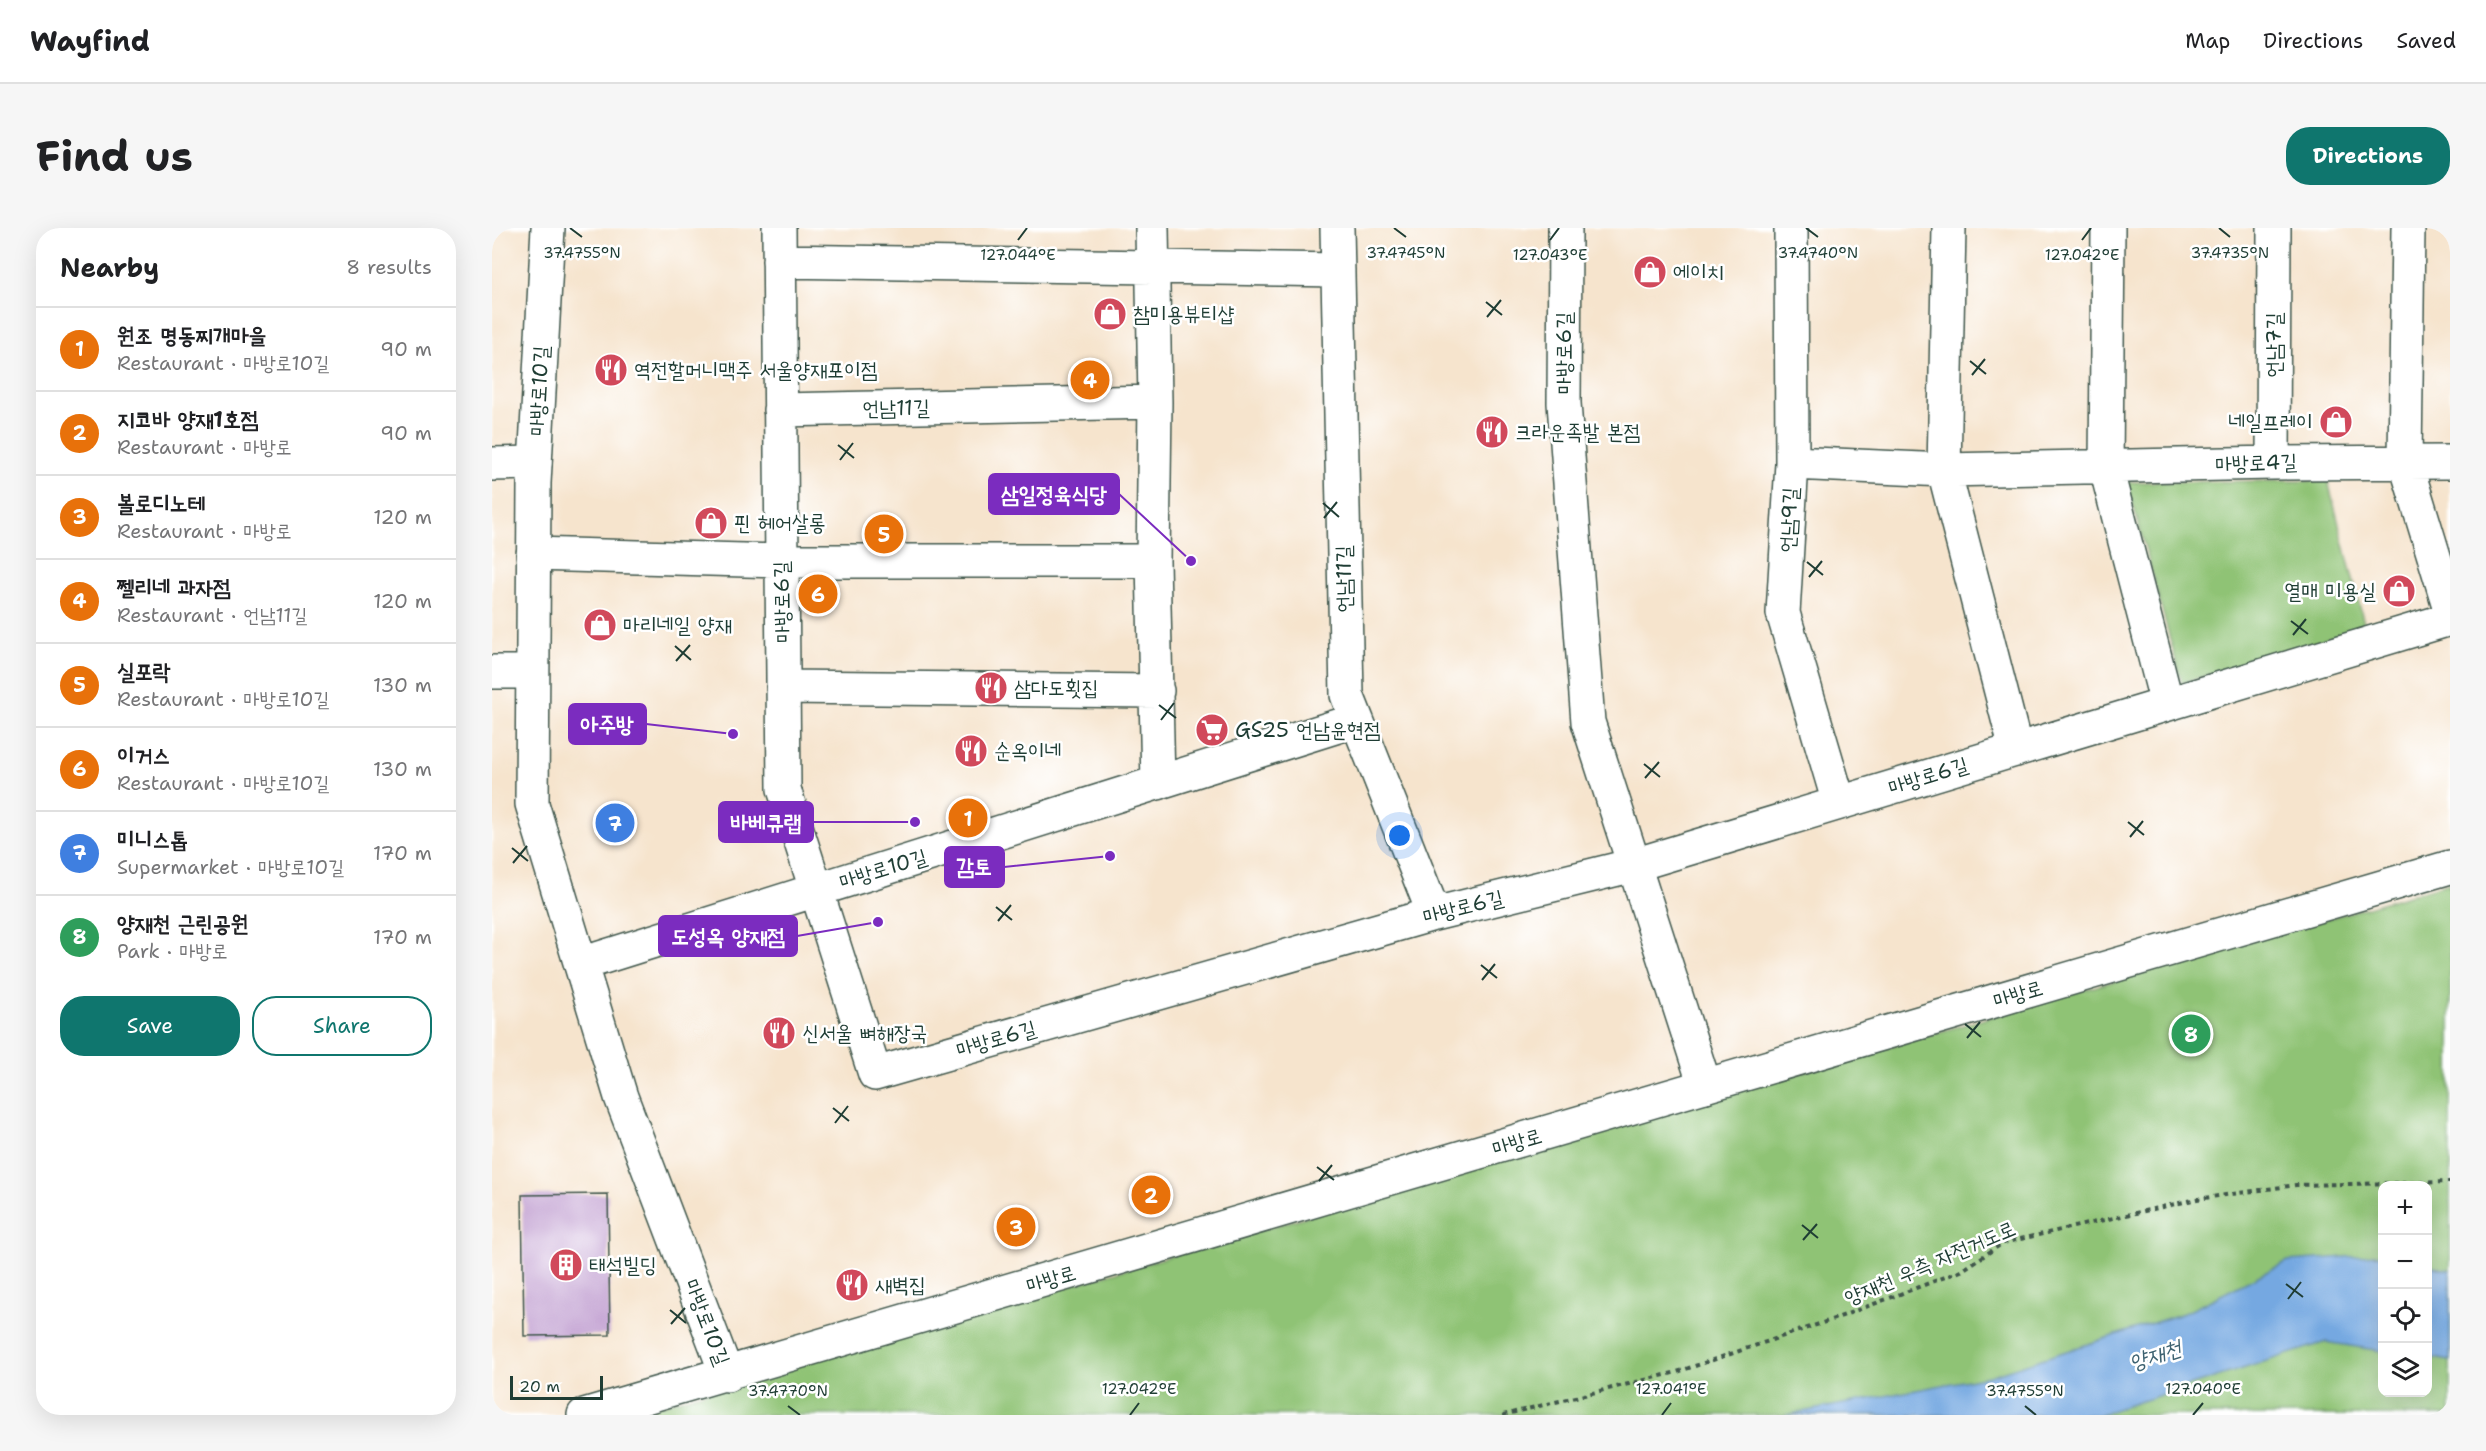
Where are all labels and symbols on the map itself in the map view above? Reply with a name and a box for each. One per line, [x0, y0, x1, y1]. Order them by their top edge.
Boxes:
text: 37.4755°N [543, 243, 621, 263]
text: 37.4745°N [1367, 243, 1445, 263]
text: 37.4740°N [1778, 243, 1858, 263]
text: 37.4735°N [2191, 243, 2269, 263]
text: 127.044°E [980, 245, 1056, 265]
text: 127.043°E [1513, 245, 1587, 265]
text: 127.042°E [2045, 245, 2119, 265]
shop icon: 에이치 [1632, 254, 1668, 290]
place label: 에이치 [1673, 258, 1724, 286]
shop icon: 참미용뷰티샵 [1092, 296, 1128, 332]
place label: 참미용뷰티샵 [1133, 300, 1234, 328]
street label: 마방로6길 [1550, 312, 1578, 394]
street label: 언남7길 [2260, 312, 2288, 378]
street label: 마방로10길 [523, 345, 555, 437]
restaurant icon: 역전할머니맥주 서울양재포이점 [593, 352, 629, 388]
place label: 역전할머니맥주 서울양재포이점 [634, 356, 878, 384]
pin: 4 [1070, 358, 1110, 402]
street label: 언남11길 [862, 393, 930, 423]
shop icon: 네일프레이 [2318, 404, 2354, 440]
place label: 네일프레이 [2229, 408, 2313, 436]
restaurant icon: 크라운족발 본점 [1474, 414, 1510, 450]
place label: 크라운족발 본점 [1515, 418, 1640, 446]
street label: 마방로4길 [2214, 448, 2298, 478]
callout: 삼일정육식당 [989, 474, 1119, 514]
text: 삼일정육식당 [1001, 480, 1107, 509]
street label: 언남9길 [1773, 487, 1805, 553]
shop icon: 핀 헤어살롱 [693, 505, 729, 541]
place label: 핀 헤어살롱 [734, 509, 826, 537]
pin: 5 [864, 512, 904, 556]
street label: 언남11길 [1329, 545, 1359, 613]
street label: 마방로6길 [767, 561, 797, 643]
pin: 6 [798, 572, 838, 616]
shop icon: 열매 미용실 [2381, 573, 2417, 609]
place label: 열매 미용실 [2284, 577, 2376, 605]
shop icon: 마리네일 양재 [582, 607, 618, 643]
place label: 마리네일 양재 [623, 611, 732, 639]
restaurant icon: 삼다도횟집 [973, 670, 1009, 706]
place label: 삼다도횟집 [1014, 674, 1099, 702]
callout: 아주방 [569, 704, 646, 744]
text: 아주방 [580, 710, 634, 739]
supermarket icon: GS25 언남윤현점 [1194, 712, 1230, 748]
place label: GS25 언남윤현점 [1235, 716, 1381, 744]
restaurant icon: 순옥이네 [953, 733, 989, 769]
place label: 순옥이네 [994, 737, 1062, 765]
street label: 마방로6길 [1885, 751, 1972, 801]
pin: 1 [948, 796, 988, 840]
pin: 7 [596, 800, 634, 846]
callout: 바베큐랩 [719, 802, 813, 842]
text: 바베큐랩 [731, 808, 801, 837]
your location [1385, 821, 1414, 850]
street label: 마방로10길 [836, 842, 930, 896]
callout: 감토 [945, 847, 1004, 887]
text: 감토 [956, 852, 992, 881]
street label: 마방로6길 [1420, 883, 1506, 931]
callout: 도성옥 양재점 [659, 916, 797, 956]
text: 도성옥 양재점 [671, 922, 785, 951]
street label: 마방로 [1990, 974, 2046, 1014]
pin: 8 [2172, 1012, 2210, 1056]
street label: 마방로6길 [953, 1014, 1040, 1064]
restaurant icon: 신서울 뼈해장국 [761, 1015, 797, 1051]
place label: 신서울 뼈해장국 [802, 1019, 927, 1047]
street label: 마방로 [1489, 1122, 1545, 1162]
pin: 2 [1132, 1172, 1170, 1218]
pin: 3 [996, 1204, 1036, 1250]
street label: 양재천 우측 자전거도로 [1840, 1214, 2020, 1312]
building icon: 태석빌딩 [548, 1247, 584, 1283]
place label: 태석빌딩 [589, 1251, 657, 1279]
street label: 마방로 [1023, 1259, 1079, 1299]
restaurant icon: 새벽집 [834, 1267, 870, 1303]
place label: 새벽집 [875, 1271, 926, 1299]
street label: 마방로10길 [678, 1275, 736, 1369]
water label: 양재천 [2125, 1332, 2187, 1377]
scale bar [510, 1373, 603, 1400]
text: 127.042°E [1102, 1379, 1176, 1399]
text: 127.041°E [1636, 1379, 1706, 1399]
text: 127.040°E [2165, 1379, 2241, 1399]
text: 37.4770°N [748, 1381, 828, 1401]
text: 37.4755°N [1986, 1381, 2064, 1401]

